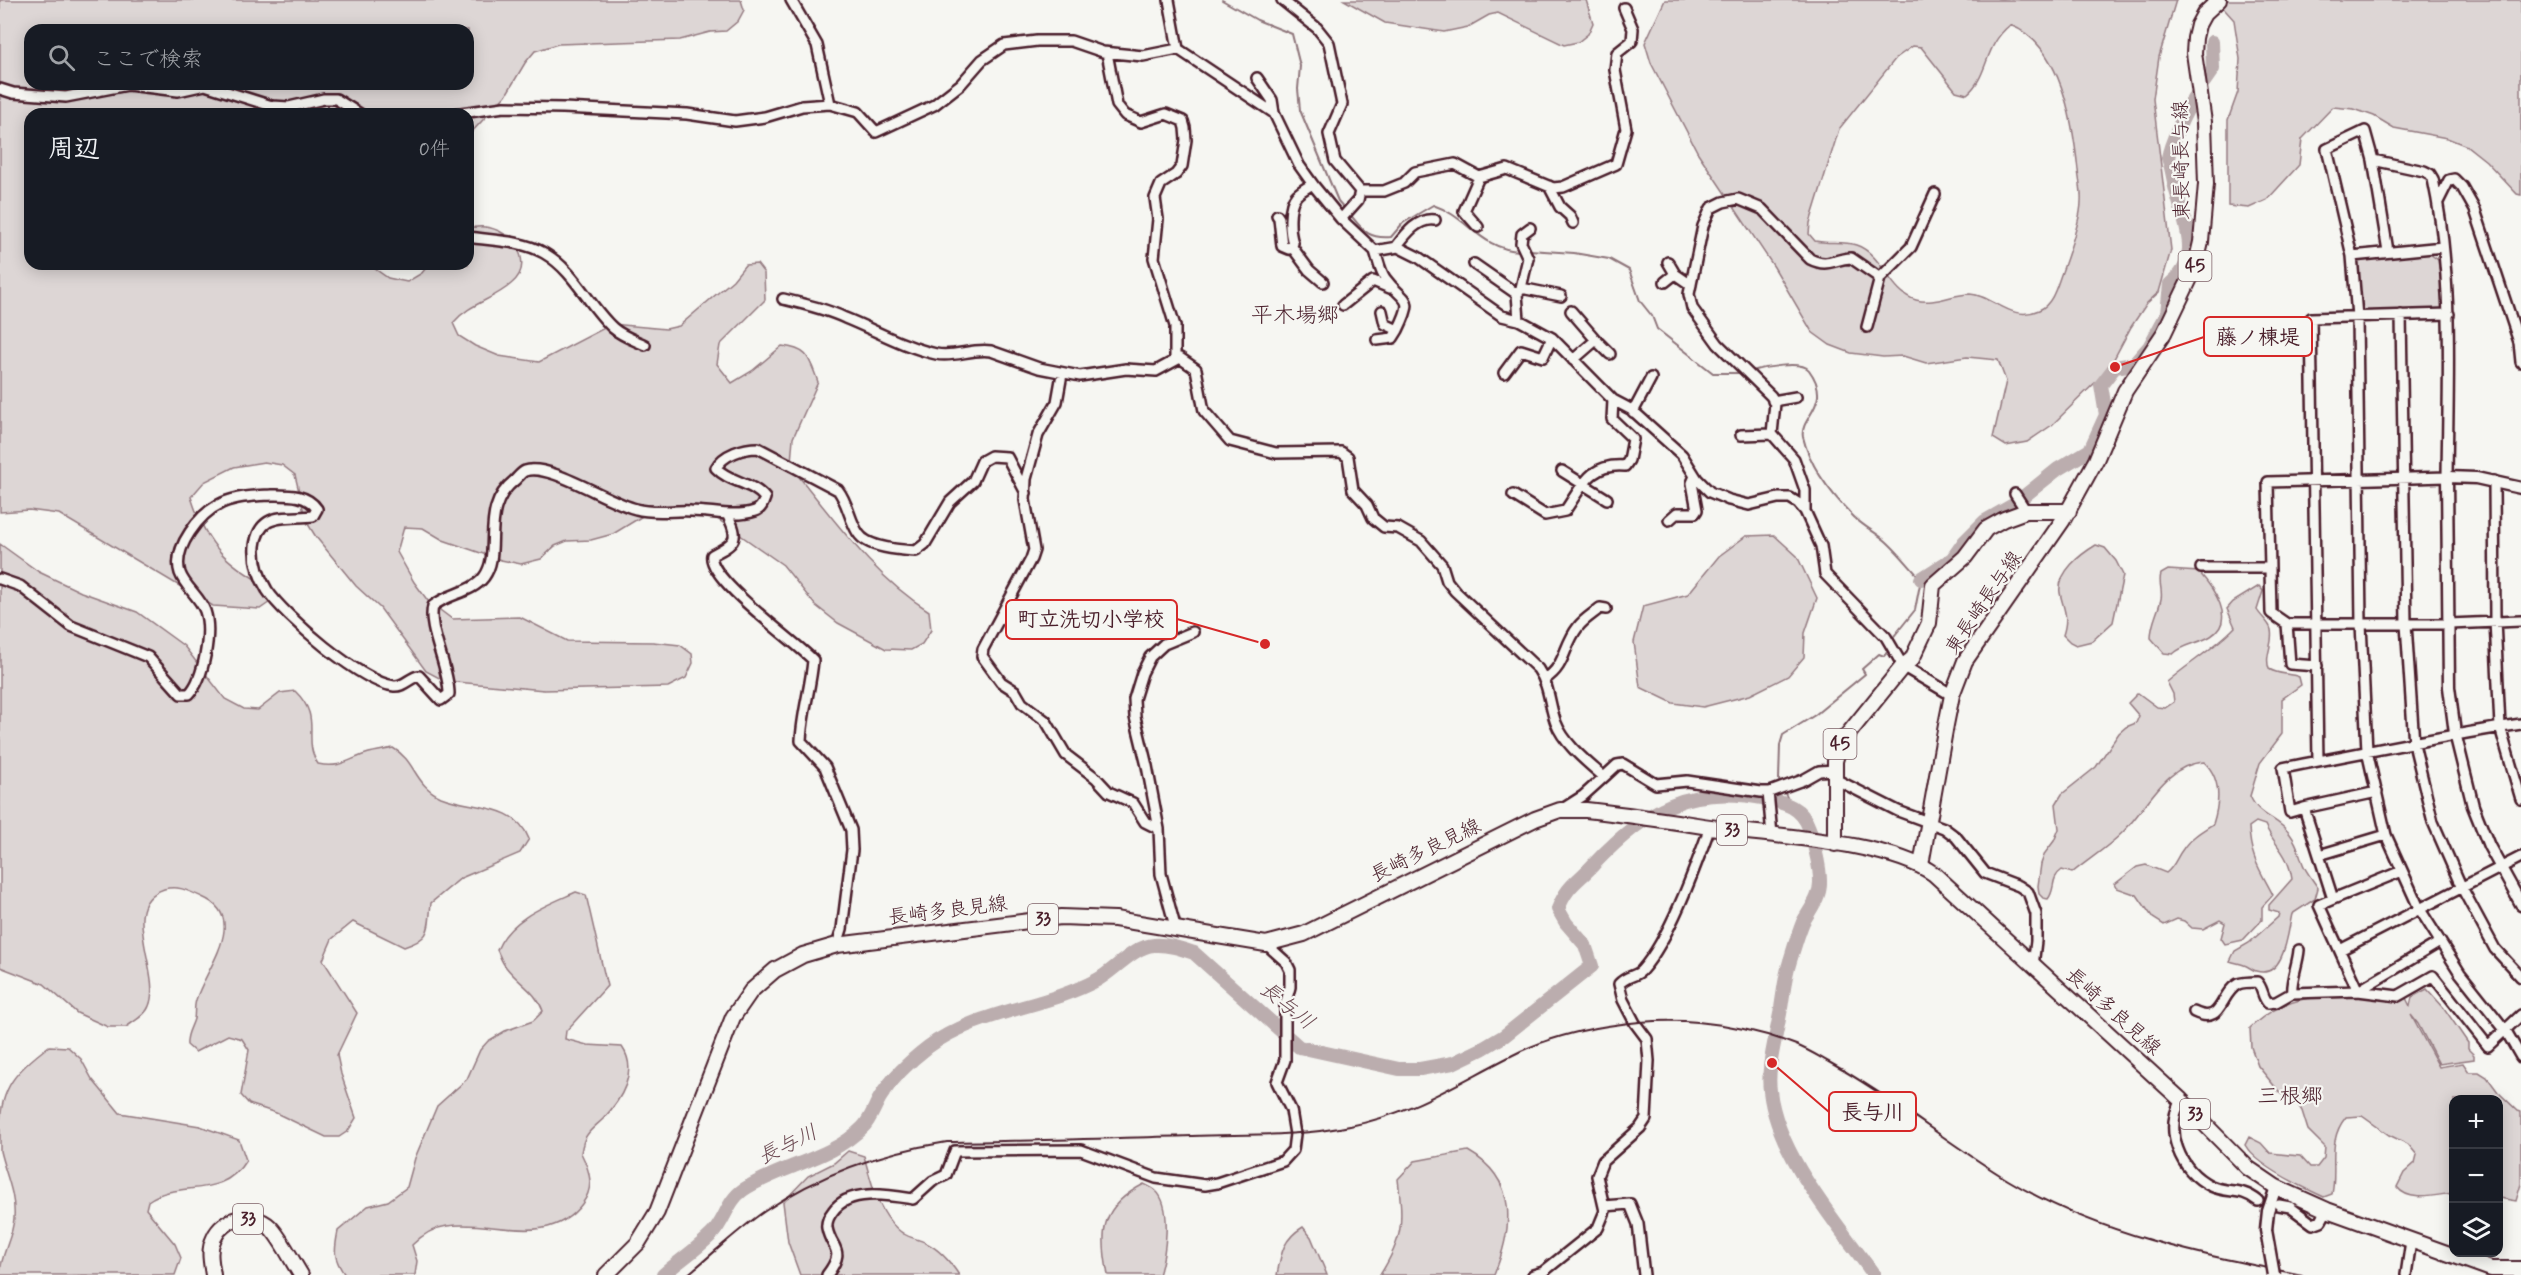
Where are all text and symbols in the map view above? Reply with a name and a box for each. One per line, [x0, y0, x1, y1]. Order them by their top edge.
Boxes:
search box [24, 24, 474, 90]
icon: search [45, 41, 78, 74]
text: ここで検索 [93, 46, 203, 74]
street label: 東長崎長与線 [2167, 100, 2197, 220]
text: 周辺 [48, 133, 100, 167]
text: 0件 [419, 136, 450, 163]
road number: 45 [2178, 251, 2212, 281]
district label: 平木場郷 [1251, 302, 1339, 330]
callout: 藤ノ棟堤 [2204, 317, 2312, 356]
text: 藤ノ棟堤 [2216, 324, 2300, 352]
street label: 東長崎長与線 [1939, 546, 2029, 660]
callout: 町立洗切小学校 [1006, 600, 1177, 639]
text: 町立洗切小学校 [1018, 606, 1165, 634]
road number: 45 [1824, 729, 1856, 759]
street label: 長崎多良見線 [1366, 813, 1486, 889]
road number: 33 [1717, 815, 1747, 845]
street label: 長崎多良見線 [887, 890, 1009, 932]
road number: 33 [1028, 904, 1058, 934]
street label: 長崎多良見線 [2059, 962, 2167, 1062]
water label: 長与川 [1254, 975, 1320, 1037]
district label: 三根郷 [2257, 1083, 2323, 1111]
callout: 長与川 [1829, 1092, 1916, 1131]
map controls [2449, 1095, 2503, 1257]
button: + [2449, 1095, 2503, 1149]
text: 長与川 [1842, 1099, 1905, 1127]
road number: 33 [2180, 1099, 2210, 1129]
water label: 長与川 [754, 1119, 822, 1171]
button: − [2449, 1149, 2503, 1203]
button: layers [2449, 1203, 2503, 1257]
road number: 33 [233, 1204, 263, 1234]

